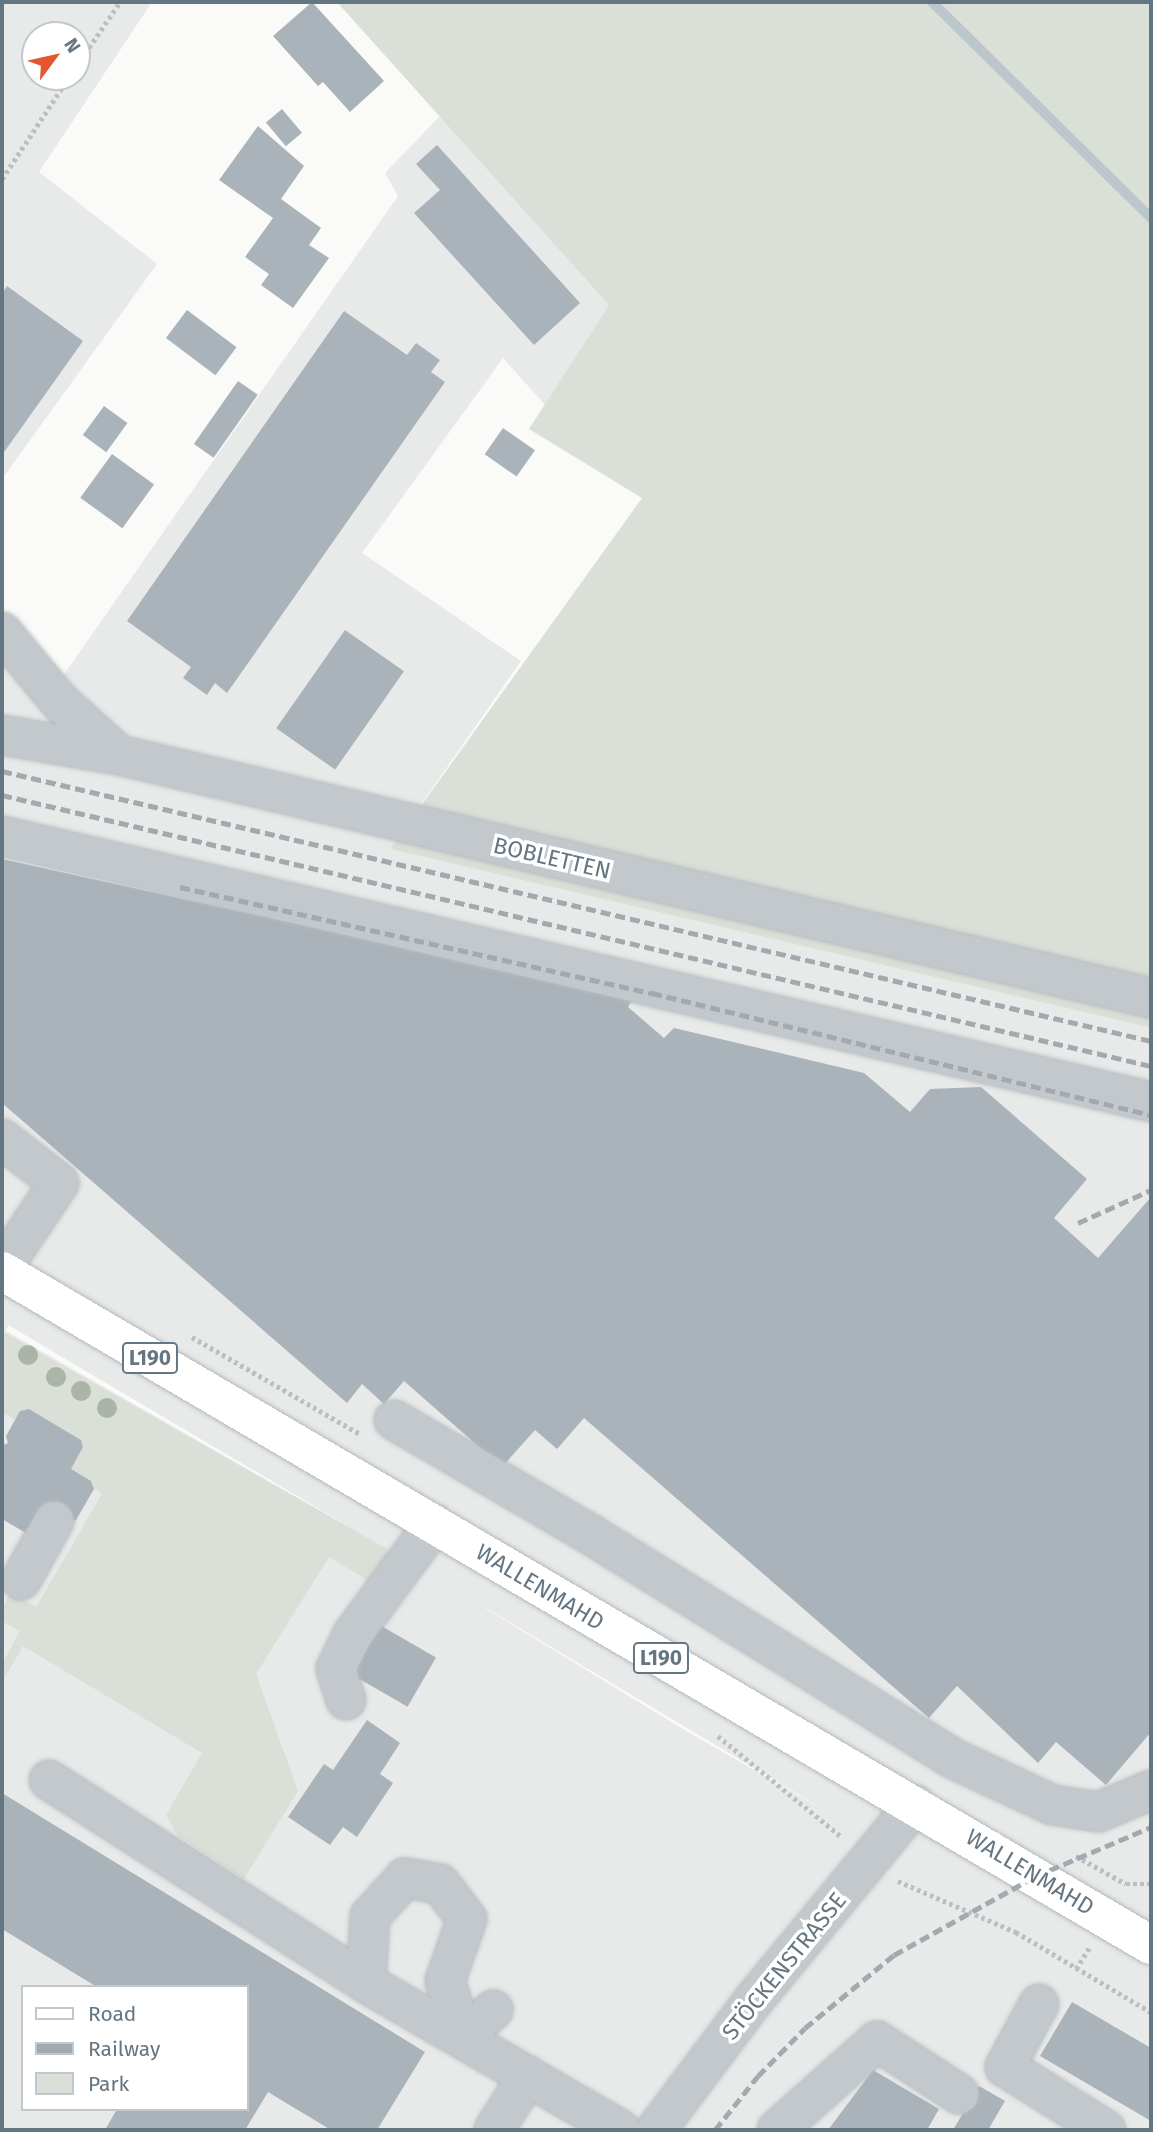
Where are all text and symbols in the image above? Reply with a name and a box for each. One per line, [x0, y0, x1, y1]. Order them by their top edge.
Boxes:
north arrow [21, 21, 91, 91]
text: N [59, 34, 85, 57]
street label: BOBLETTEN [491, 831, 613, 885]
road number: L190 [120, 1340, 180, 1376]
street label: WALLENMAHD [471, 1538, 609, 1636]
road number: L190 [631, 1640, 691, 1676]
street label: WALLENMAHD [961, 1823, 1099, 1921]
street label: STÖCKENSTRASSE [716, 1887, 852, 2045]
legend [21, 1985, 248, 2111]
text: Road [88, 2001, 136, 2027]
text: Railway [88, 2036, 160, 2062]
text: Park [88, 2071, 129, 2097]

